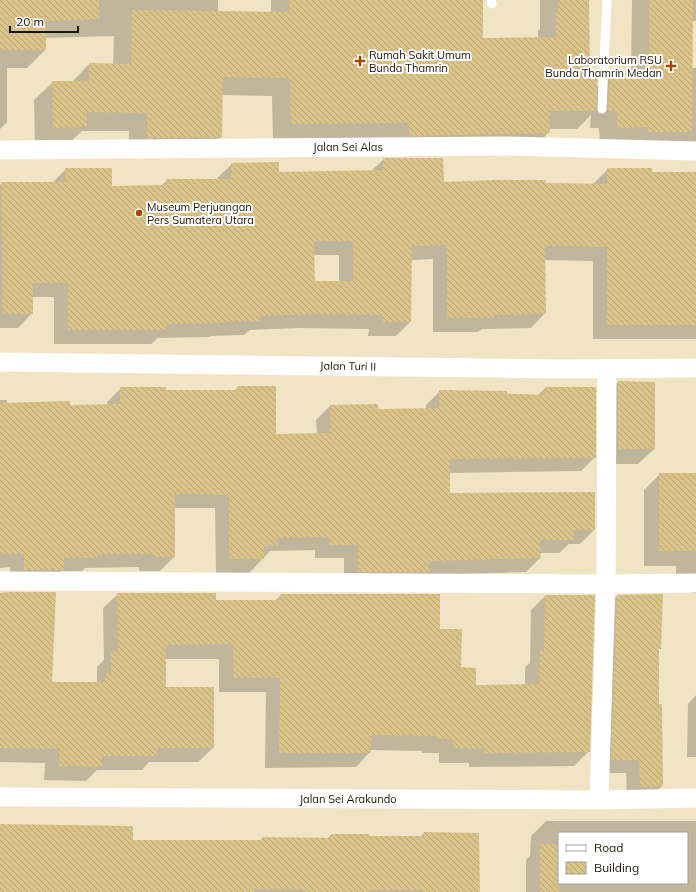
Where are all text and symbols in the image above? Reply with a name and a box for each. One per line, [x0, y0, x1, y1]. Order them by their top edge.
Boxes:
scale bar [10, 8, 78, 34]
text: 20 m [16, 14, 44, 29]
place label: Rumah Sakit Umum Bunda Thamrin [369, 48, 471, 75]
place label: Laboratorium RSU Bunda Thamrin Medan [545, 53, 662, 80]
marker: Rumah Sakit Umum Bunda Thamrin [354, 55, 366, 67]
marker: Laboratorium RSU Bunda Thamrin Medan [665, 60, 677, 72]
street label: Jalan Sei Alas [313, 140, 383, 154]
place label: Museum Perjuangan Pers Sumatera Utara [147, 200, 254, 227]
marker: Museum Perjuangan Pers Sumatera Utara [134, 208, 144, 218]
street label: Jalan Turi II [320, 359, 376, 373]
street label: Jalan Sei Arakundo [299, 792, 397, 806]
legend [558, 832, 688, 884]
text: Road [594, 840, 623, 855]
text: Building [594, 860, 639, 875]

